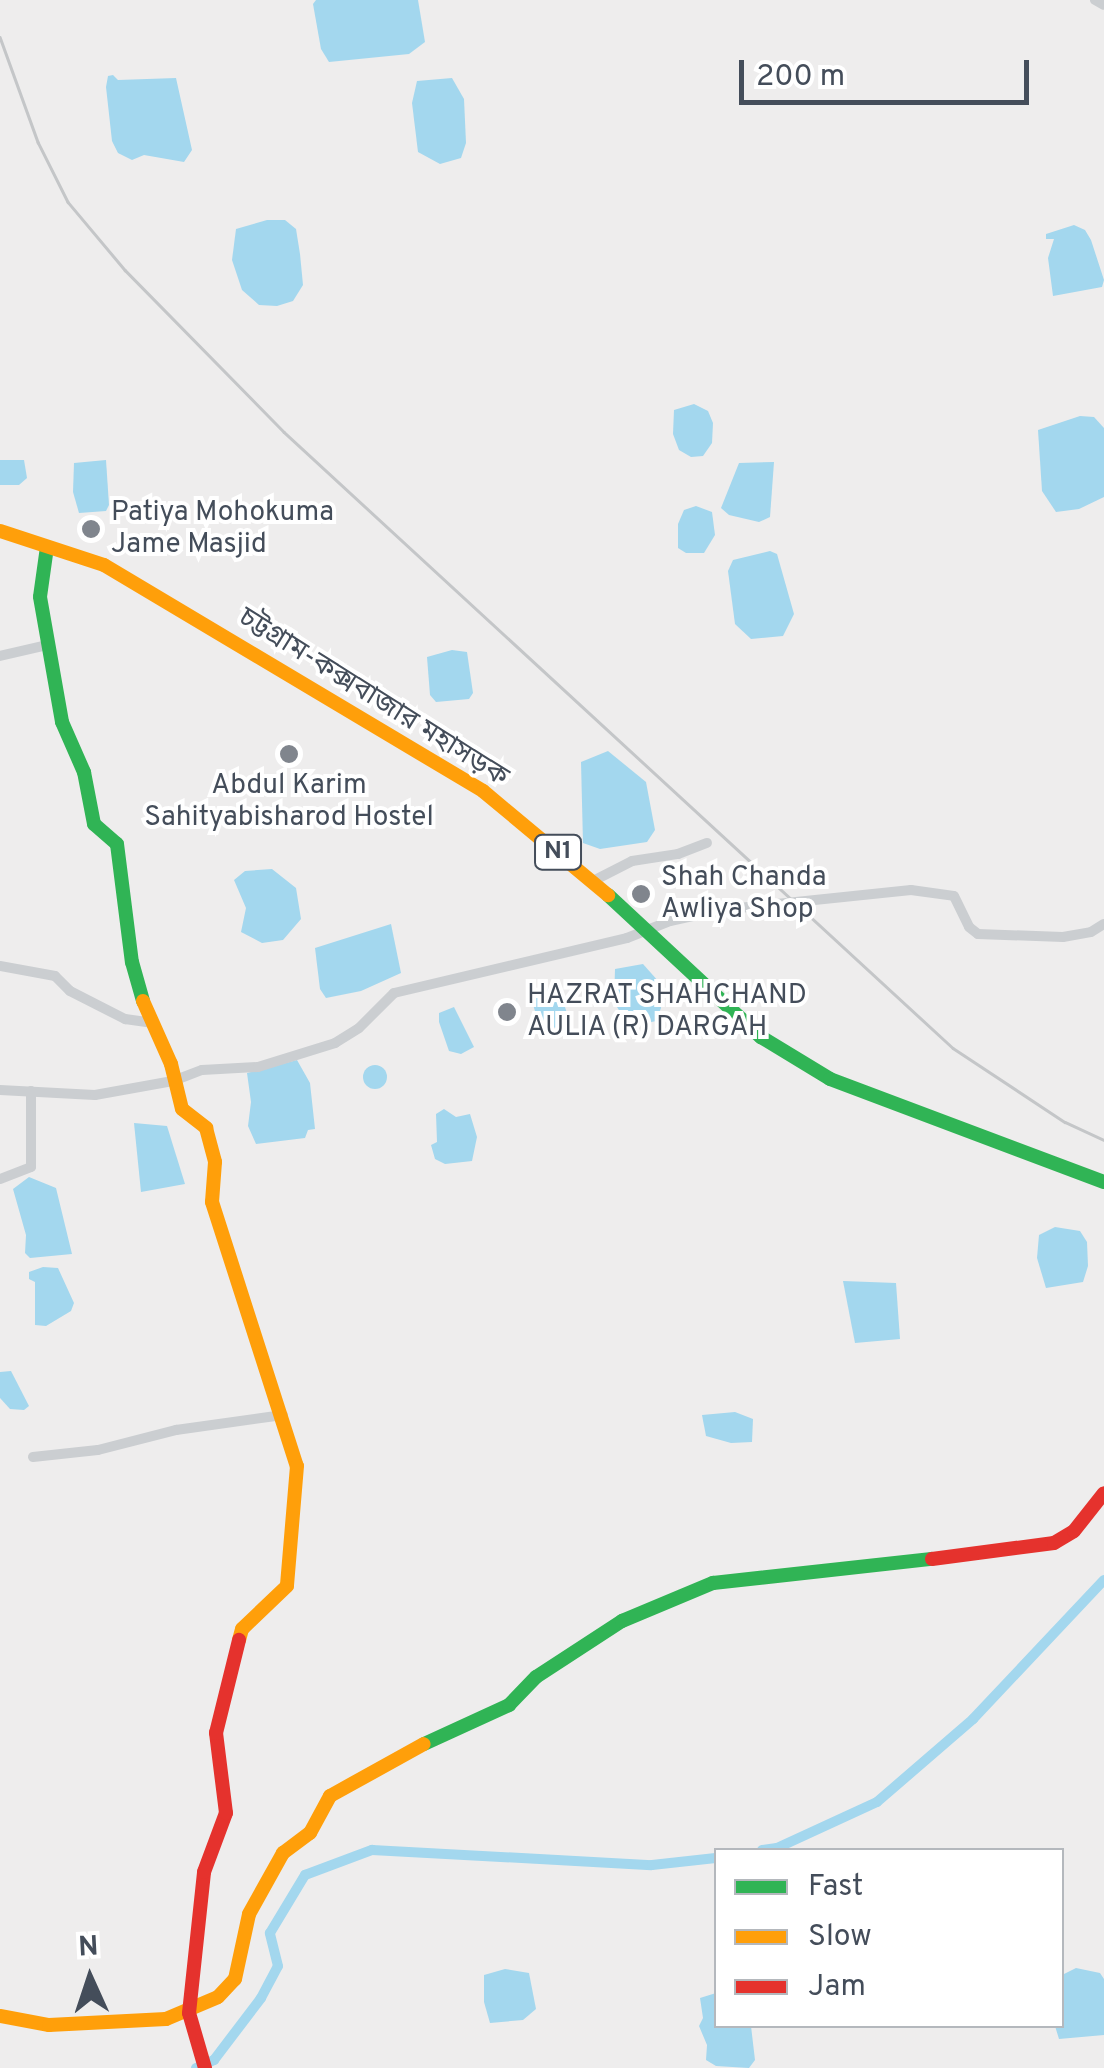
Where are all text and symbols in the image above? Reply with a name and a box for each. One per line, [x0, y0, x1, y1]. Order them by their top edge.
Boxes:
scale bar [744, 40, 1034, 102]
text: 200 m [756, 59, 845, 96]
place label: Patiya Mohokuma Jame Masjid [111, 496, 334, 562]
marker: Patiya Mohokuma Jame Masjid [80, 518, 102, 540]
street label: চট্টগ্রাম-কক্সবাজার মহাসড়ক [232, 601, 514, 795]
marker: Abdul Karim Sahityabisharod Hostel [278, 743, 300, 765]
place label: Abdul Karim Sahityabisharod Hostel [144, 769, 434, 835]
road number: N1 [533, 832, 583, 872]
place label: Shah Chanda Awliya Shop [661, 861, 827, 927]
marker: Shah Chanda Awliya Shop [630, 883, 652, 905]
place label: HAZRAT SHAHCHAND AULIA (R) DARGAH [527, 979, 808, 1045]
marker: HAZRAT SHAHCHAND AULIA (R) DARGAH [496, 1001, 518, 1023]
legend [714, 1848, 1064, 2028]
text: Fast [808, 1869, 863, 1906]
text: Slow [808, 1919, 872, 1956]
north arrow [40, 1928, 140, 2028]
text: N [77, 1930, 99, 1967]
text: Jam [808, 1969, 866, 2006]

